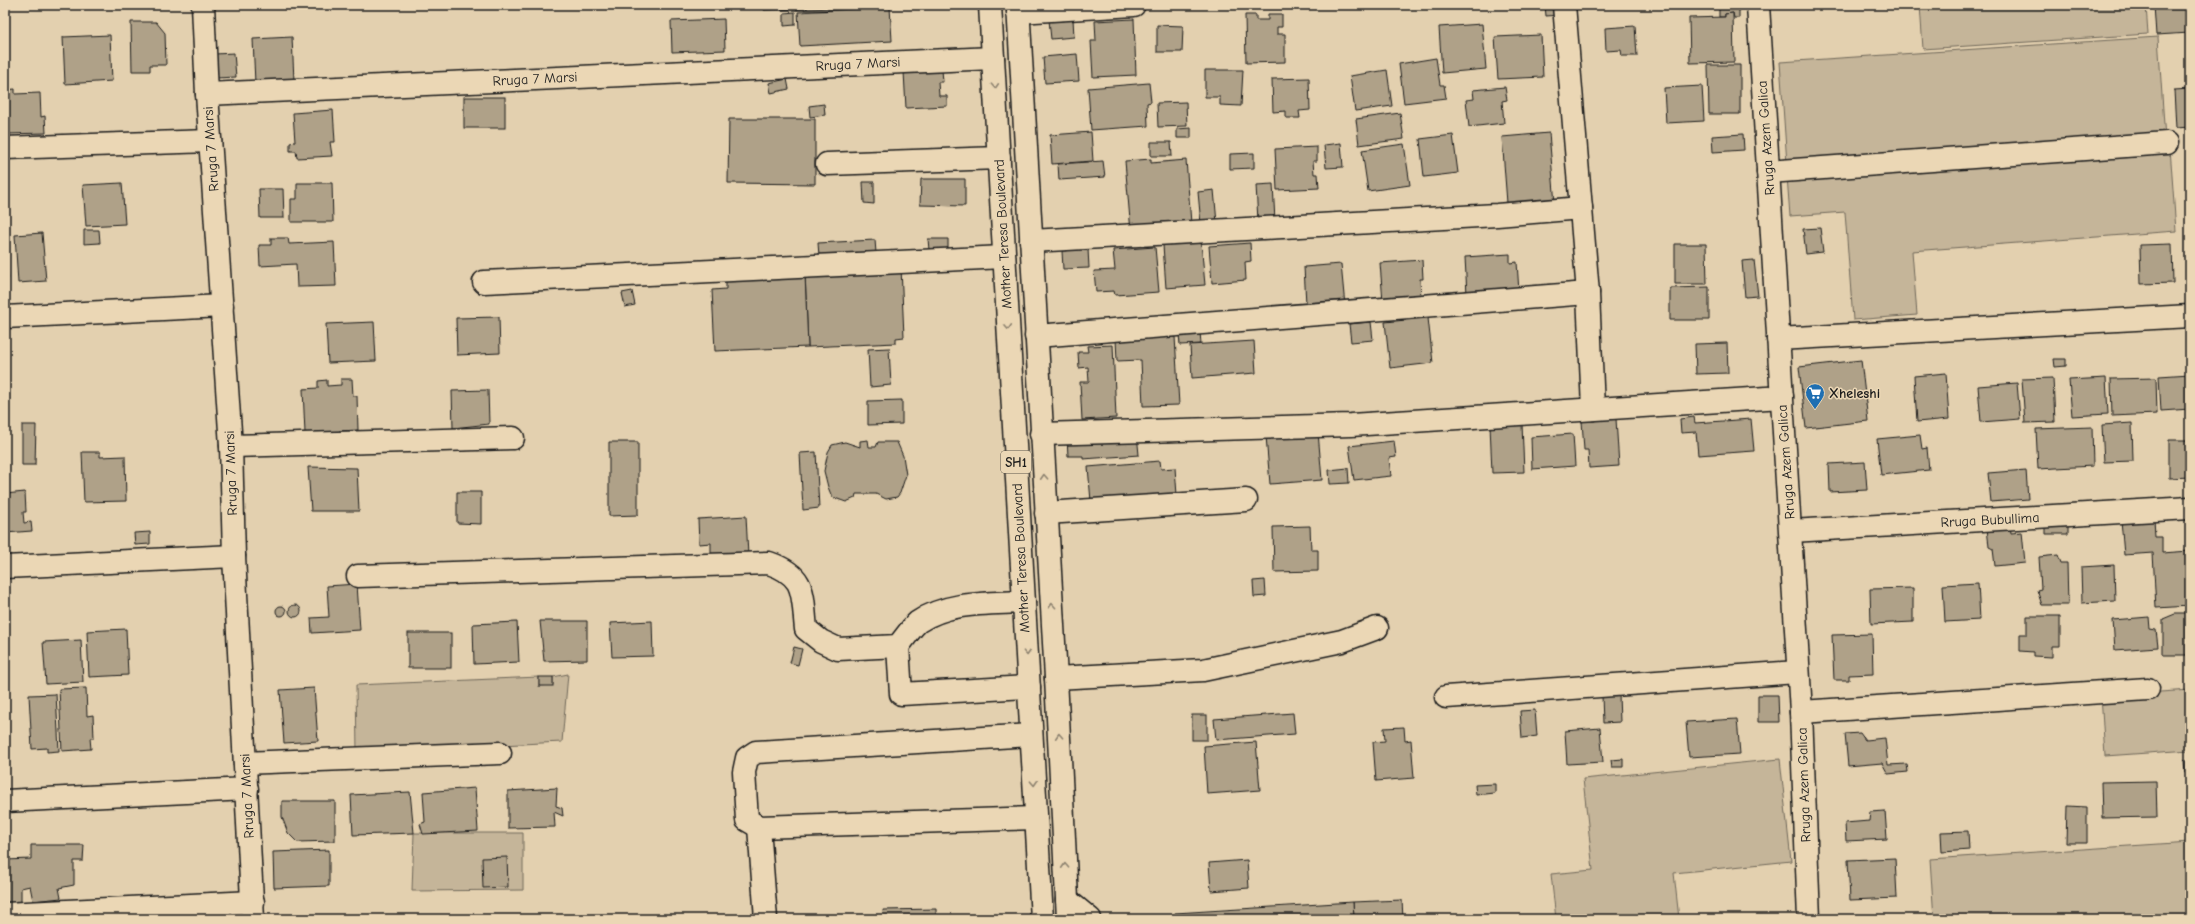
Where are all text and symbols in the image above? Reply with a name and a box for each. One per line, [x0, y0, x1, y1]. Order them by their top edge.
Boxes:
street label: Rruga 7 Marsi [815, 53, 901, 75]
street label: Rruga 7 Marsi [492, 68, 578, 90]
street label: Rruga Azem Galica [1754, 80, 1778, 196]
one-way arrow [990, 83, 999, 89]
street label: Rruga 7 Marsi [200, 106, 222, 192]
street label: Mother Teresa Boulevard [991, 159, 1015, 309]
one-way arrow [1004, 324, 1013, 330]
supermarket icon: Xheleshi [1804, 382, 1826, 410]
place label: Xheleshi [1829, 385, 1880, 402]
street label: Rruga Azem Galica [1774, 404, 1798, 520]
street label: Rruga 7 Marsi [221, 430, 241, 516]
road number: SH1 [1001, 451, 1031, 473]
one-way arrow [1039, 474, 1048, 480]
street label: Mother Teresa Boulevard [1009, 483, 1033, 633]
street label: Rruga Bubullima [1940, 509, 2040, 531]
one-way arrow [1047, 603, 1056, 609]
one-way arrow [1022, 650, 1031, 656]
street label: Rruga Azem Galica [1793, 727, 1815, 843]
one-way arrow [1055, 733, 1063, 739]
street label: Rruga 7 Marsi [236, 753, 258, 839]
one-way arrow [1030, 780, 1038, 786]
one-way arrow [1061, 863, 1069, 869]

